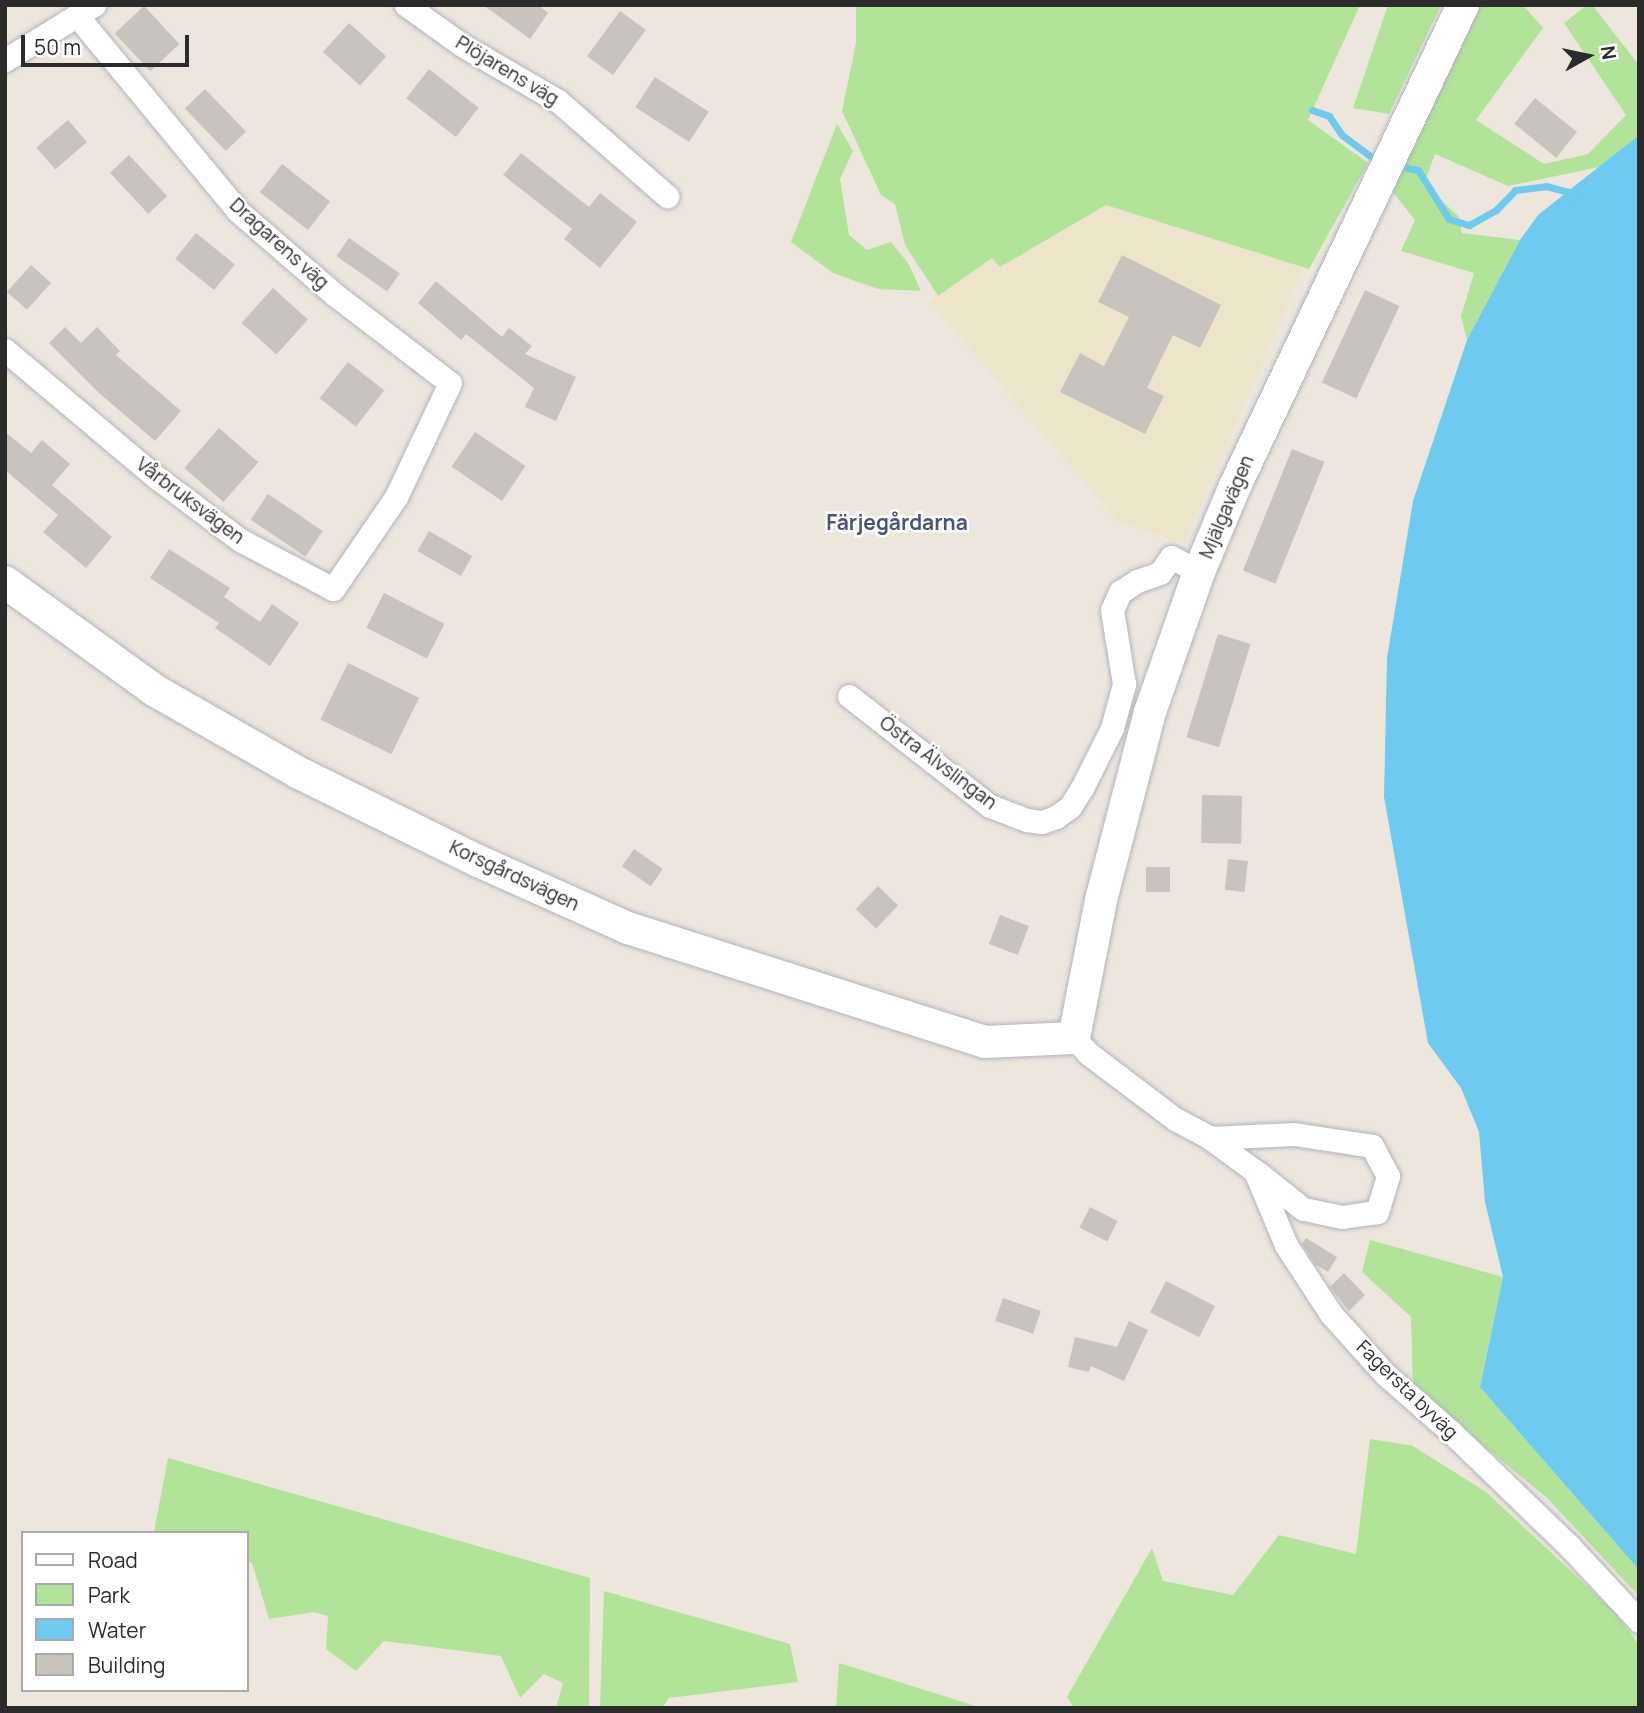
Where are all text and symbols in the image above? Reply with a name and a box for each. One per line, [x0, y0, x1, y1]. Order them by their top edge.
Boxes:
scale bar [24, 21, 192, 65]
north arrow [1553, 21, 1623, 91]
street label: Plöjarens väg [451, 31, 563, 111]
text: 50 m [34, 33, 81, 61]
text: N [1595, 44, 1623, 61]
street label: Dragarens väg [225, 194, 333, 294]
street label: Mjälgavägen [1195, 452, 1259, 562]
street label: Vårbruksvägen [132, 453, 248, 549]
district label: Färjegårdarna [826, 509, 968, 535]
street label: Östra Älvslingan [875, 711, 1001, 815]
street label: Korsgårdsvägen [446, 836, 582, 916]
street label: Fagersta byväg [1352, 1336, 1462, 1444]
legend [21, 1531, 248, 1692]
text: Road [88, 1546, 138, 1574]
text: Park [88, 1581, 130, 1609]
text: Water [88, 1616, 146, 1644]
text: Building [88, 1651, 165, 1679]

